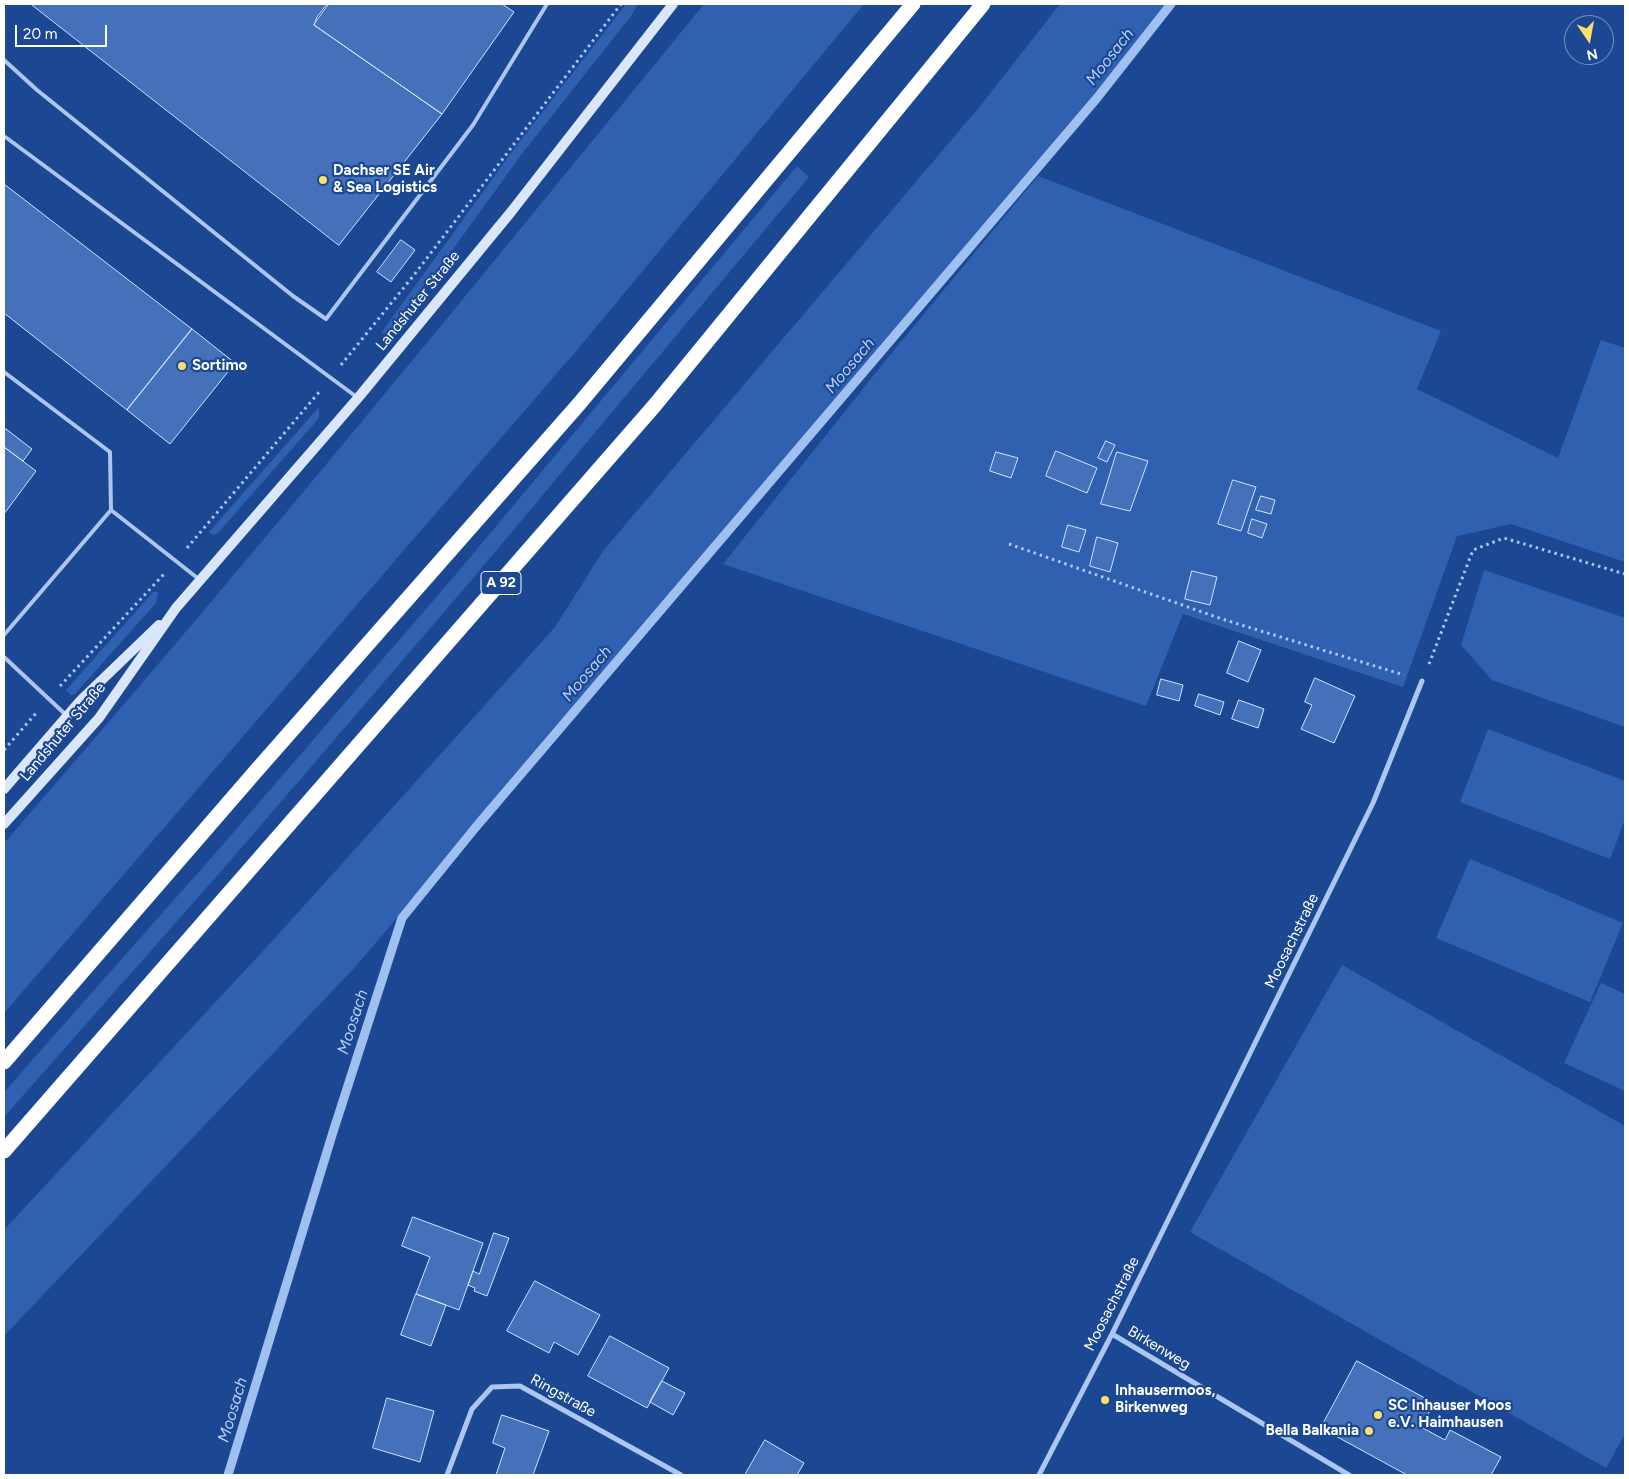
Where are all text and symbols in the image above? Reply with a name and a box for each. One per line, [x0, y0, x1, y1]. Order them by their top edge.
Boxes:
scale bar [18, 15, 110, 47]
north arrow [1564, 15, 1614, 65]
text: 20 m [23, 25, 57, 43]
water label: Moosach [1082, 25, 1138, 89]
text: N [1585, 45, 1599, 64]
place label: Dachser SE Air & Sea Logistics [333, 162, 437, 197]
marker: Dachser SE Air & Sea Logistics [317, 174, 329, 186]
street label: Landshuter Straße [372, 247, 464, 355]
water label: Moosach [821, 334, 879, 398]
place label: Sortimo [192, 357, 247, 375]
marker: Sortimo [176, 360, 188, 372]
road number: A 92 [481, 572, 521, 594]
water label: Moosach [558, 642, 616, 706]
street label: Landshuter Straße [17, 679, 109, 785]
street label: Moosachstraße [1261, 891, 1323, 991]
water label: Moosach [334, 987, 372, 1057]
street label: Moosachstraße [1081, 1254, 1143, 1354]
street label: Birkenweg [1124, 1322, 1194, 1374]
street label: Ringstraße [527, 1371, 599, 1421]
water label: Moosach [214, 1375, 252, 1445]
place label: Inhausermoos, Birkenweg [1115, 1382, 1215, 1417]
marker: Inhausermoos, Birkenweg [1099, 1394, 1111, 1406]
place label: SC Inhauser Moos e.V. Haimhausen [1388, 1397, 1511, 1432]
marker: SC Inhauser Moos e.V. Haimhausen [1372, 1409, 1384, 1421]
place label: Bella Balkania [1266, 1422, 1359, 1440]
marker: Bella Balkania [1363, 1425, 1375, 1437]

